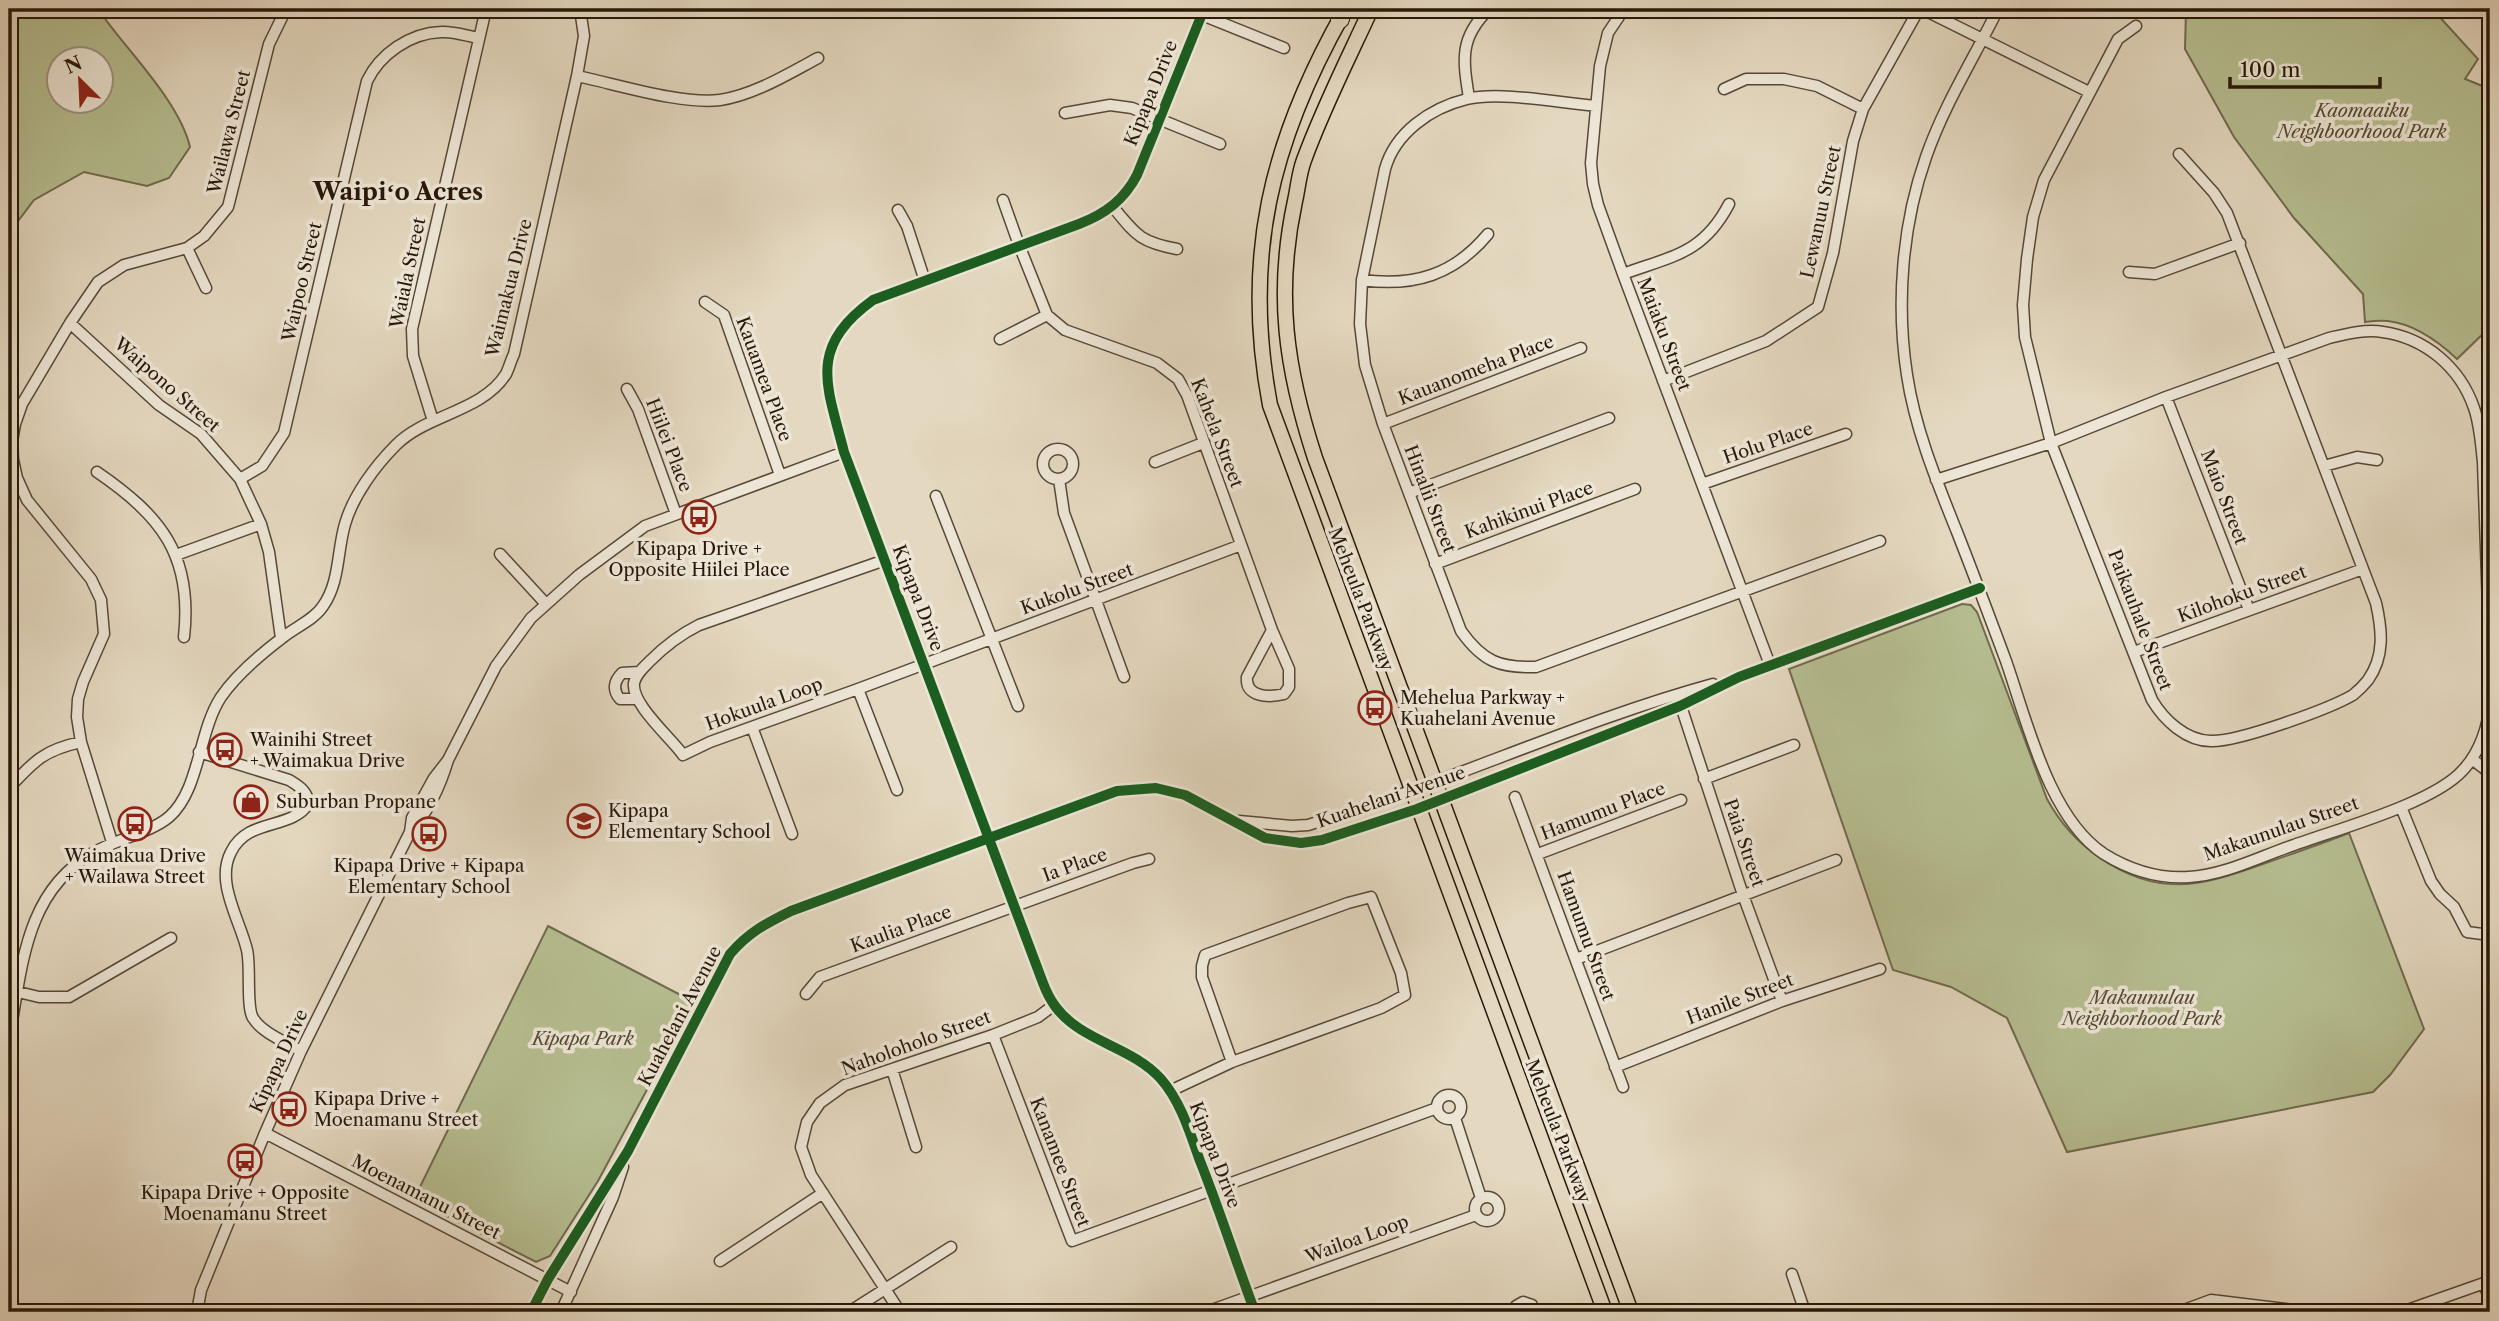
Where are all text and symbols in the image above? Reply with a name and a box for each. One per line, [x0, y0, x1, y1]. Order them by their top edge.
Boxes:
street label: Kipapa Drive [1120, 37, 1182, 149]
north arrow [46, 46, 116, 116]
scale bar [2230, 46, 2380, 90]
text: N [61, 51, 86, 79]
text: 100 m [2240, 57, 2301, 82]
street label: Wailawa Street [203, 67, 255, 197]
park label: Kaomaaiku Neighboorhood Park [2275, 100, 2447, 143]
street label: Lewanuu Street [1796, 143, 1846, 280]
district label: Waipiʻo Acres [312, 177, 483, 206]
street label: Waiala Street [385, 215, 431, 332]
street label: Waimakua Drive [481, 217, 537, 360]
street label: Waipoo Street [277, 219, 327, 345]
street label: Maiaku Street [1632, 274, 1696, 394]
street label: Kauamea Place [731, 314, 797, 444]
street label: Kauanomeha Place [1395, 330, 1557, 410]
street label: Waipono Street [109, 332, 225, 437]
street label: Kahela Street [1186, 375, 1248, 491]
street label: Hiilei Place [641, 395, 697, 495]
street label: Holu Place [1720, 417, 1816, 469]
street label: Hinalii Street [1399, 442, 1461, 557]
street label: Maio Street [2196, 446, 2252, 548]
street label: Kahikinui Place [1462, 477, 1596, 543]
bus stop icon: Kipapa Drive + Opposite Hiilei Place [680, 498, 718, 536]
street label: Meheula Parkway [1324, 524, 1399, 675]
place label: Kipapa Drive + Opposite Hiilei Place [608, 538, 790, 581]
street label: Kipapa Drive [888, 542, 948, 654]
street label: Paikauhale Street [2103, 546, 2177, 694]
street label: Kukolu Street [1018, 558, 1137, 620]
street label: Kilohoku Street [2175, 560, 2310, 628]
street label: Hokuula Loop [702, 673, 826, 735]
place label: Mehelua Parkway + Kuahelani Avenue [1400, 687, 1565, 730]
bus stop icon: Mehelua Parkway + Kuahelani Avenue [1356, 689, 1394, 727]
place label: Wainihi Street + Waimakua Drive [249, 729, 405, 772]
bus stop icon: Wainihi Street + Waimakua Drive [206, 731, 244, 769]
street label: Kuahelani Avenue [1314, 761, 1468, 833]
street label: Hamumu Place [1538, 777, 1668, 845]
shop icon: Suburban Propane [232, 783, 270, 821]
place label: Suburban Propane [276, 791, 436, 813]
street label: Makaunulau Street [2201, 792, 2362, 866]
street label: Paia Street [1719, 796, 1770, 891]
place label: Kipapa Elementary School [608, 800, 771, 843]
school or university icon: Kipapa Elementary School [565, 802, 603, 840]
bus stop icon: Waimakua Drive + Wailawa Street [116, 805, 154, 843]
bus stop icon: Kipapa Drive + Kipapa Elementary School [410, 815, 448, 853]
street label: Ia Place [1040, 843, 1110, 887]
place label: Waimakua Drive + Wailawa Street [63, 845, 206, 888]
place label: Kipapa Drive + Kipapa Elementary School [333, 855, 525, 898]
street label: Hamumu Street [1552, 868, 1620, 1004]
street label: Kaulia Place [848, 901, 954, 957]
street label: Kuahelani Avenue [634, 942, 726, 1090]
street label: Hanile Street [1683, 968, 1797, 1029]
park label: Makaunulau Neighborhood Park [2060, 987, 2222, 1030]
street label: Kipapa Drive [245, 1006, 313, 1116]
street label: Naholoholo Street [838, 1006, 994, 1080]
park label: Kipapa Park [530, 1028, 634, 1050]
street label: Meheula Parkway [1521, 1056, 1596, 1207]
place label: Kipapa Drive + Moenamanu Street [314, 1088, 479, 1131]
bus stop icon: Kipapa Drive + Moenamanu Street [270, 1090, 308, 1128]
street label: Kanamee Street [1025, 1094, 1095, 1230]
street label: Kipapa Drive [1185, 1099, 1245, 1211]
bus stop icon: Kipapa Drive + Opposite Moenamanu Street [226, 1142, 264, 1180]
street label: Moenamanu Street [348, 1150, 505, 1244]
place label: Kipapa Drive + Opposite Moenamanu Street [141, 1182, 349, 1225]
street label: Wailoa Loop [1301, 1210, 1412, 1268]

